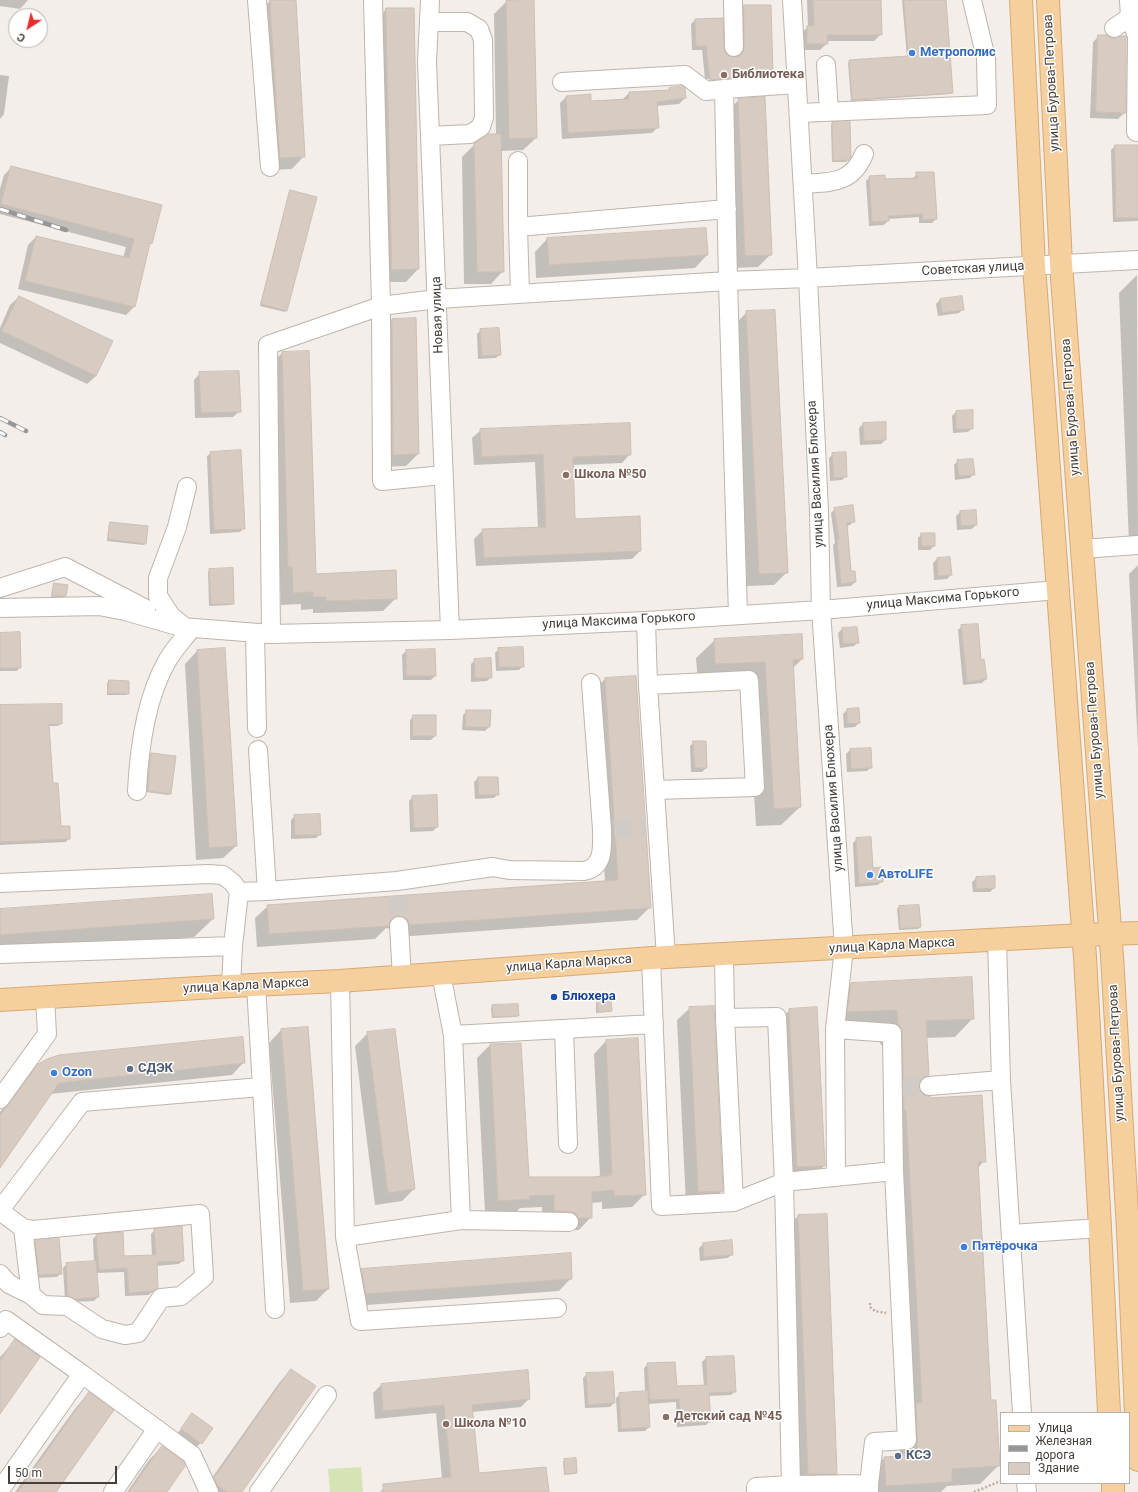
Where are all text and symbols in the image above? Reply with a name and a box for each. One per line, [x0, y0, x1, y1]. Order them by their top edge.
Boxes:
north arrow [8, 8, 48, 48]
street label: улица Бурова-Петрова [1041, 14, 1063, 152]
text: С [15, 30, 28, 45]
place label: Метрополис [920, 45, 996, 61]
marker: Метрополис [907, 48, 917, 58]
place label: Библиотека [732, 67, 804, 83]
marker: Библиотека [719, 70, 729, 80]
street label: Советская улица [921, 259, 1025, 279]
street label: Новая улица [429, 276, 447, 354]
street label: улица Бурова-Петрова [1058, 338, 1084, 476]
street label: улица Василия Блюхера [804, 400, 828, 548]
place label: Школа №50 [574, 467, 646, 483]
marker: Школа №50 [561, 470, 571, 480]
street label: улица Максима Горького [866, 585, 1020, 613]
street label: улица Максима Горького [542, 609, 696, 633]
street label: улица Бурова-Петрова [1082, 661, 1108, 799]
street label: улица Василия Блюхера [821, 724, 847, 872]
place label: АвтоLIFE [878, 867, 933, 883]
marker: АвтоLIFE [865, 870, 875, 880]
street label: улица Карла Маркса [829, 935, 955, 957]
street label: улица Карла Маркса [506, 952, 632, 976]
street label: улица Карла Маркса [183, 975, 309, 997]
street label: улица Бурова-Петрова [1106, 984, 1128, 1122]
place label: Блюхера [562, 989, 616, 1005]
marker: Блюхера [549, 992, 559, 1002]
place label: СДЭК [138, 1061, 173, 1077]
marker: СДЭК [125, 1064, 135, 1074]
place label: Ozon [62, 1065, 92, 1081]
marker: Ozon [49, 1068, 59, 1078]
place label: Пятёрочка [972, 1239, 1038, 1255]
marker: Пятёрочка [959, 1242, 969, 1252]
place label: Детский сад №45 [674, 1409, 782, 1425]
marker: Детский сад №45 [661, 1412, 671, 1422]
legend [1000, 1412, 1130, 1484]
place label: Школа №10 [454, 1416, 526, 1432]
marker: Школа №10 [441, 1419, 451, 1429]
text: Улица [1038, 1421, 1073, 1435]
text: Железная дорога [1036, 1434, 1092, 1462]
place label: КСЭ [906, 1448, 931, 1464]
marker: КСЭ [893, 1451, 903, 1461]
scale bar [10, 1458, 119, 1484]
text: Здание [1038, 1461, 1079, 1475]
text: 50 m [15, 1466, 42, 1480]

